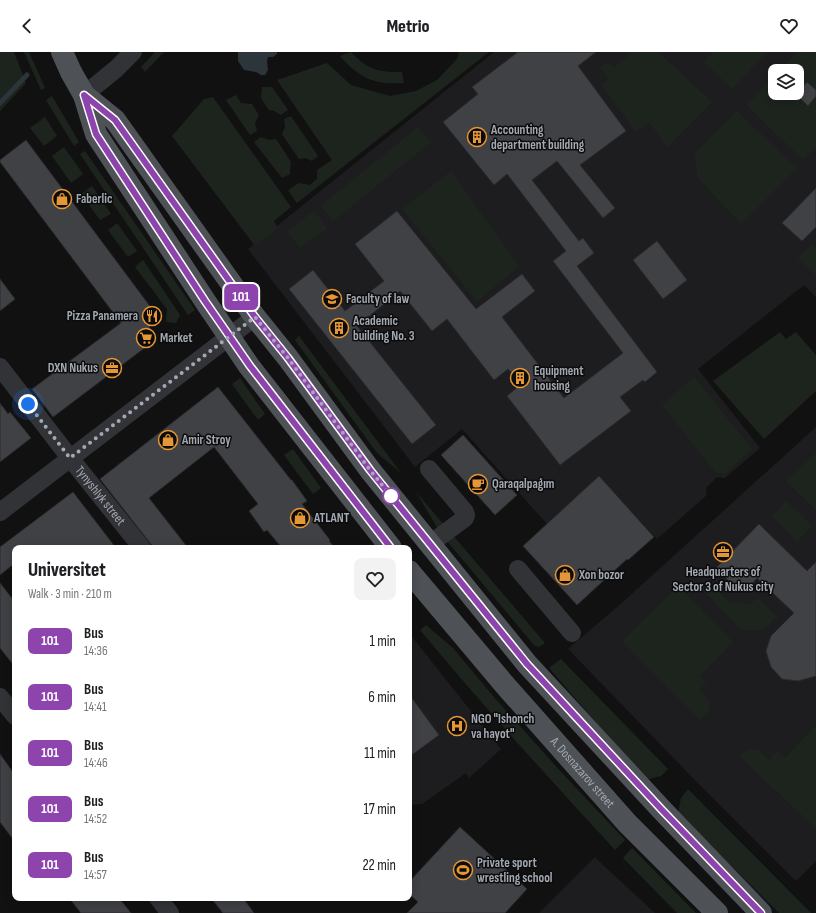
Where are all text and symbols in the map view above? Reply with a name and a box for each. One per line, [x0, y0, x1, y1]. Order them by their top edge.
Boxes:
icon: back [16, 15, 38, 37]
icon: heart [778, 15, 800, 37]
text: Metrio [386, 16, 430, 37]
map controls [768, 64, 804, 100]
button: layers [768, 64, 804, 100]
place label: Accounting department building [490, 122, 585, 153]
building icon: Accounting department building [466, 126, 488, 148]
shop icon: Faberlic [51, 188, 73, 210]
place label: Faberlic [76, 191, 113, 207]
line badge: 101 [218, 284, 264, 310]
text: 101 [232, 288, 250, 305]
school or university icon: Faculty of law [321, 288, 343, 310]
place label: Faculty of law [346, 291, 410, 307]
restaurant icon: Pizza Panamera [141, 305, 163, 327]
place label: Pizza Panamera [67, 308, 138, 324]
place label: Academic building No. 3 [352, 313, 415, 344]
building icon: Academic building No. 3 [328, 317, 350, 339]
supermarket icon: Market [135, 327, 157, 349]
place label: Market [160, 330, 193, 346]
office icon: DXN Nukus [101, 357, 123, 379]
place label: DXN Nukus [48, 360, 98, 376]
place label: Equipment housing [534, 363, 584, 394]
building icon: Equipment housing [509, 367, 531, 389]
your location [18, 394, 38, 414]
shop icon: Amir Stroy [157, 429, 179, 451]
place label: Amir Stroy [181, 432, 231, 448]
street label: Tynyshlyk street [71, 463, 129, 529]
cafe icon: Qaraqalpaǵım [467, 473, 489, 495]
place label: Qaraqalpaǵım [492, 476, 555, 492]
unlabelled marker [382, 487, 400, 505]
shop icon: ATLANT [289, 507, 311, 529]
place label: ATLANT [313, 510, 350, 526]
office icon: Headquarters of Sector 3 of Nukus city [712, 541, 734, 563]
button: heart [354, 558, 396, 600]
text: Universitet [28, 559, 106, 582]
shop icon: Xon bozor [554, 564, 576, 586]
place label: Headquarters of Sector 3 of Nukus city [672, 564, 774, 595]
place label: Xon bozor [578, 567, 624, 583]
text: Walk · 3 min · 210 m [28, 586, 112, 602]
text: Bus [84, 624, 103, 643]
text: 101 [41, 632, 59, 649]
text: 1 min [370, 632, 396, 651]
text: 14:36 [84, 643, 108, 659]
text: Bus [84, 680, 103, 699]
text: 101 [41, 688, 59, 705]
text: 6 min [368, 688, 396, 707]
text: 14:41 [84, 699, 106, 715]
place label: NGO "Ishonch va hayot" [471, 711, 535, 742]
hospital icon: NGO "Ishonch va hayot" [446, 715, 468, 737]
street label: A. Dosnazarov street [546, 733, 618, 811]
text: Bus [84, 736, 103, 755]
text: 101 [41, 744, 59, 761]
text: 11 min [364, 744, 396, 763]
text: 14:46 [84, 755, 108, 771]
text: Bus [84, 792, 103, 811]
text: 101 [41, 800, 59, 817]
text: 17 min [364, 800, 396, 819]
text: 14:52 [84, 811, 107, 827]
text: Bus [84, 848, 103, 867]
place label: Private sport wrestling school [477, 855, 553, 886]
text: 101 [41, 856, 59, 873]
text: 22 min [362, 856, 396, 875]
sports icon: Private sport wrestling school [452, 859, 474, 881]
text: 14:57 [84, 867, 107, 883]

